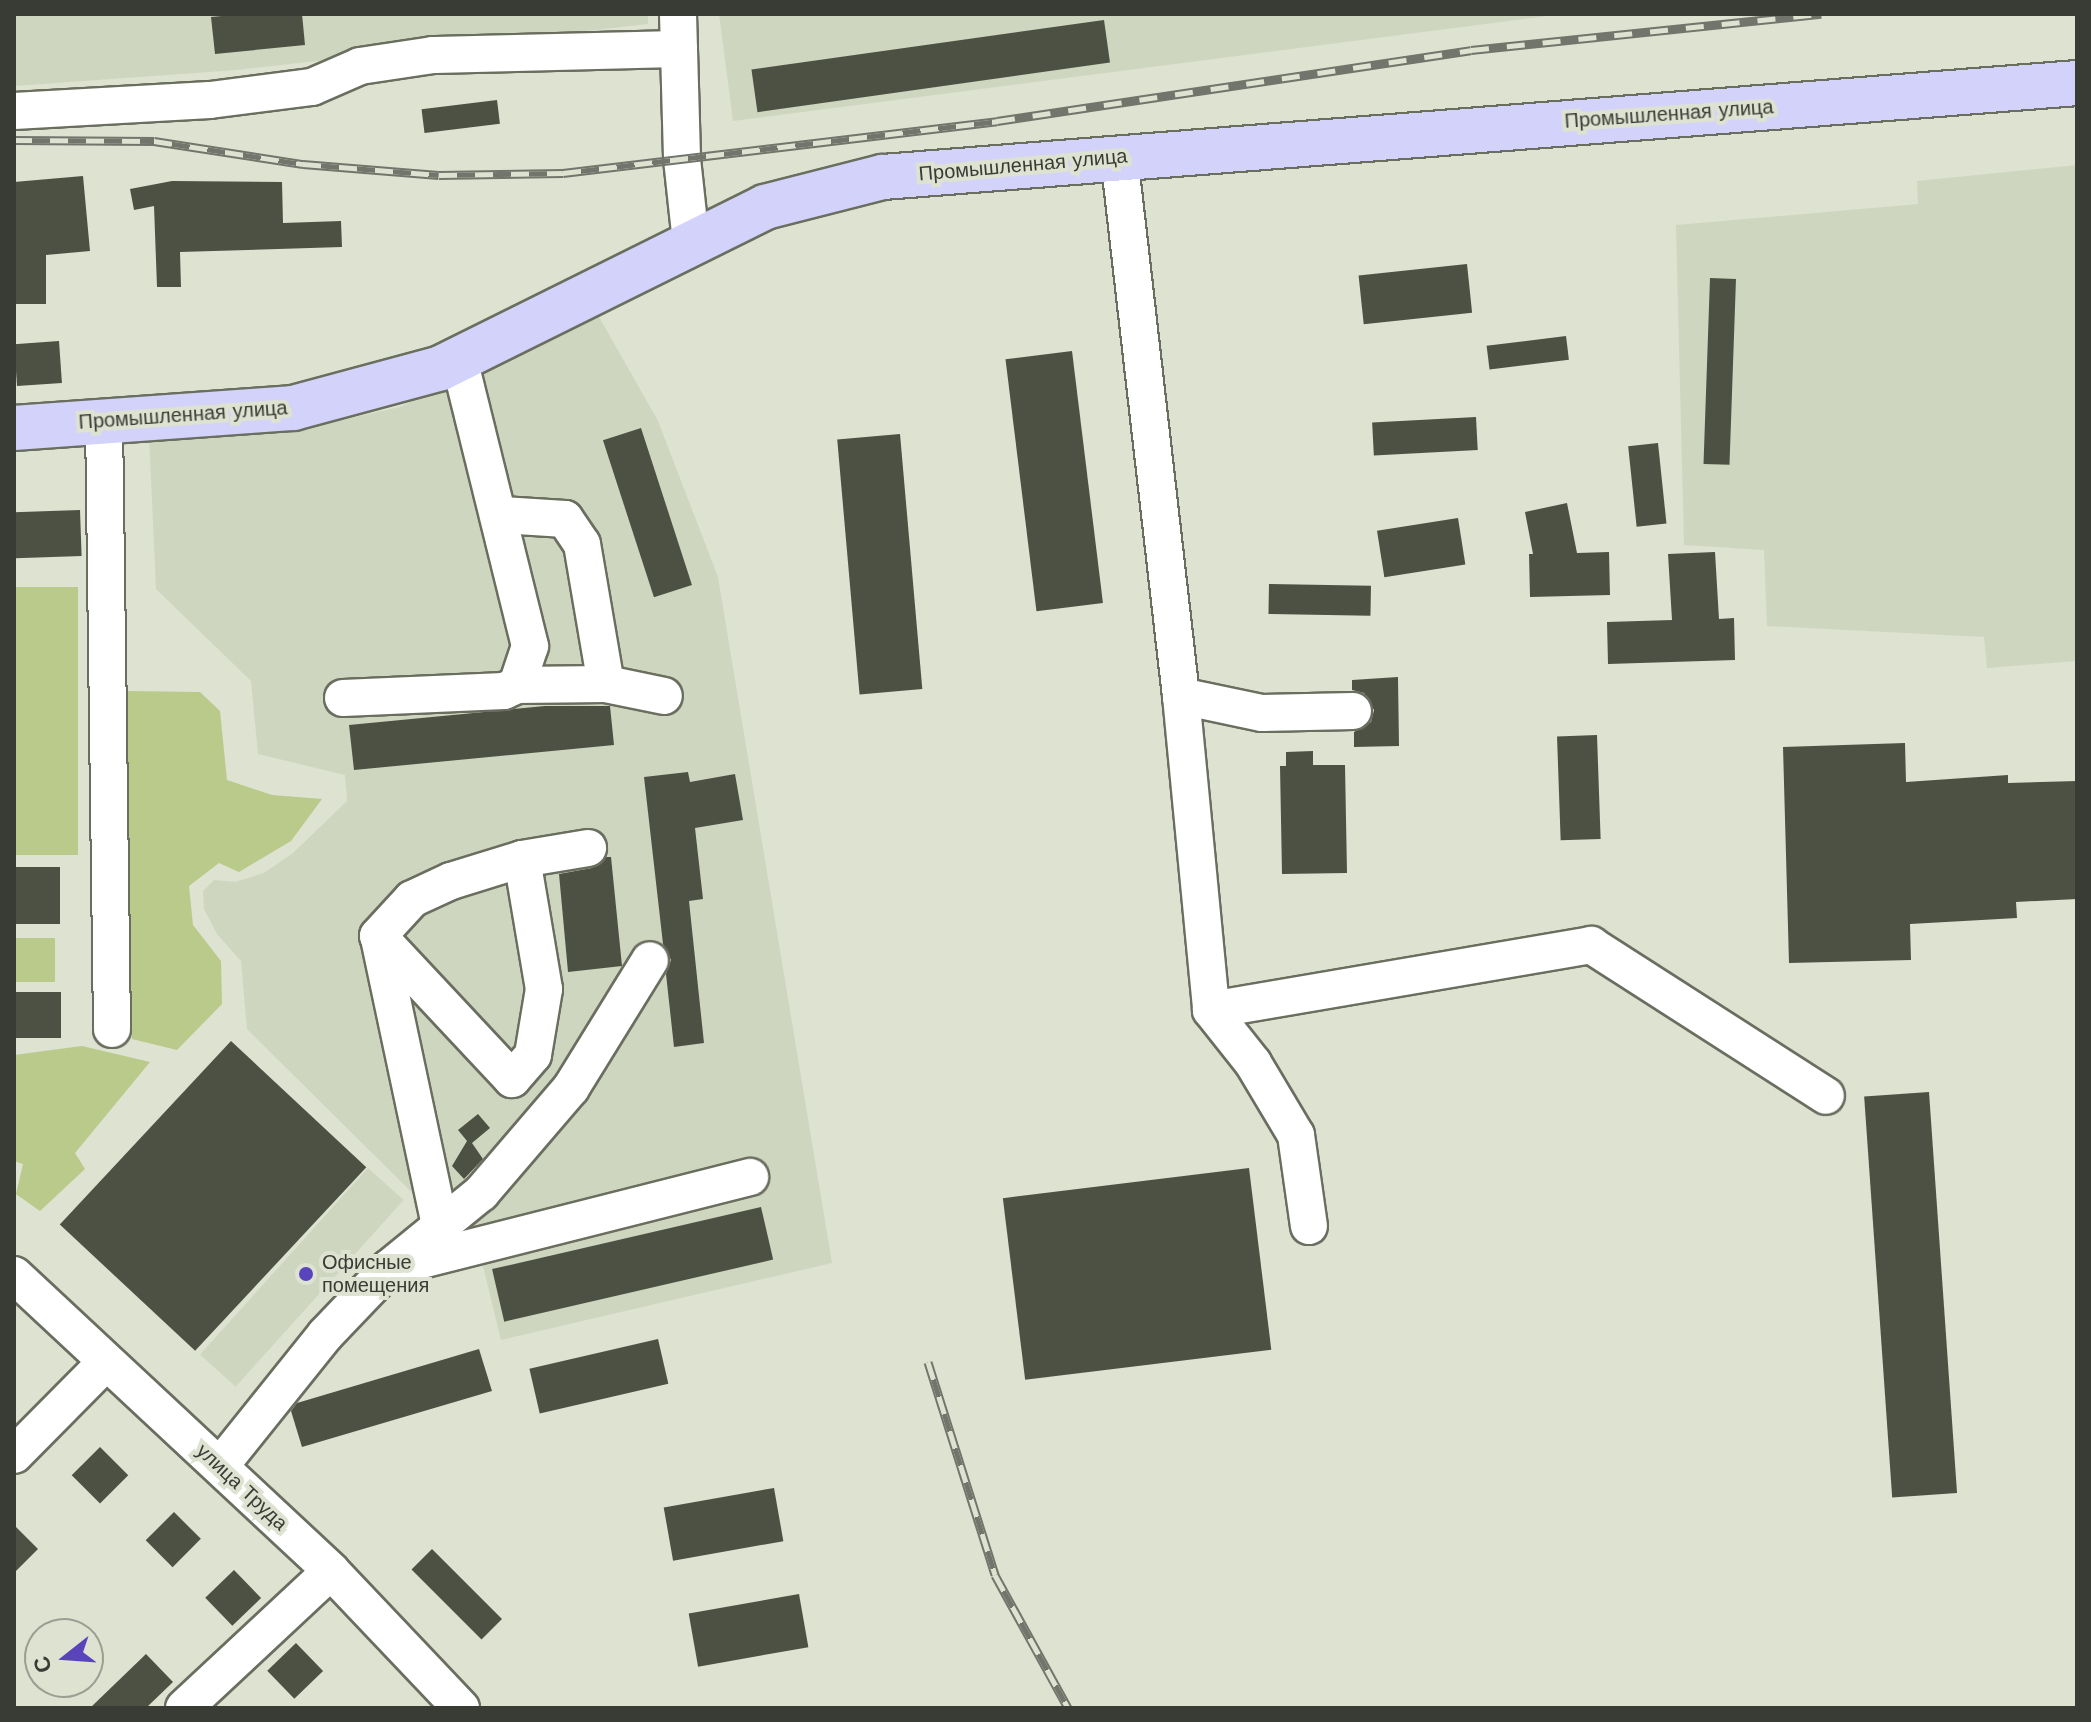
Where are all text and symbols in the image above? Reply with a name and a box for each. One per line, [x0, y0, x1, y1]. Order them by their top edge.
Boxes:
street label: Промышленная улица [1564, 95, 1774, 133]
street label: Промышленная улица [918, 144, 1128, 186]
street label: Промышленная улица [78, 396, 288, 434]
place label: Офисные помещения [322, 1250, 429, 1297]
marker: Офисные помещения [297, 1265, 315, 1283]
street label: улица Труда [191, 1439, 293, 1535]
north arrow [24, 1618, 104, 1698]
text: С [28, 1653, 57, 1676]

